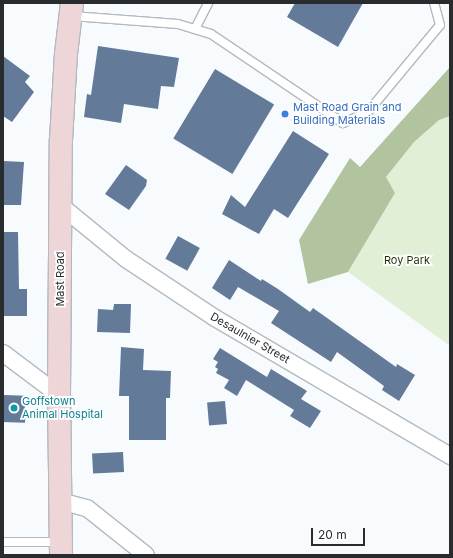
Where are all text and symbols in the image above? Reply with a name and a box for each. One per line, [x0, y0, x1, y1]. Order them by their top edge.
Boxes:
place label: Mast Road Grain and Building Materials [293, 101, 401, 127]
marker: Mast Road Grain and Building Materials [280, 109, 290, 119]
street label: Mast Road [53, 251, 67, 307]
park label: Roy Park [384, 253, 430, 267]
street label: Desaulnier Street [208, 310, 292, 366]
place label: Goffstown Animal Hospital [22, 395, 103, 421]
marker: Goffstown Animal Hospital [9, 403, 19, 413]
scale bar [313, 520, 367, 546]
text: 20 m [318, 527, 347, 542]

